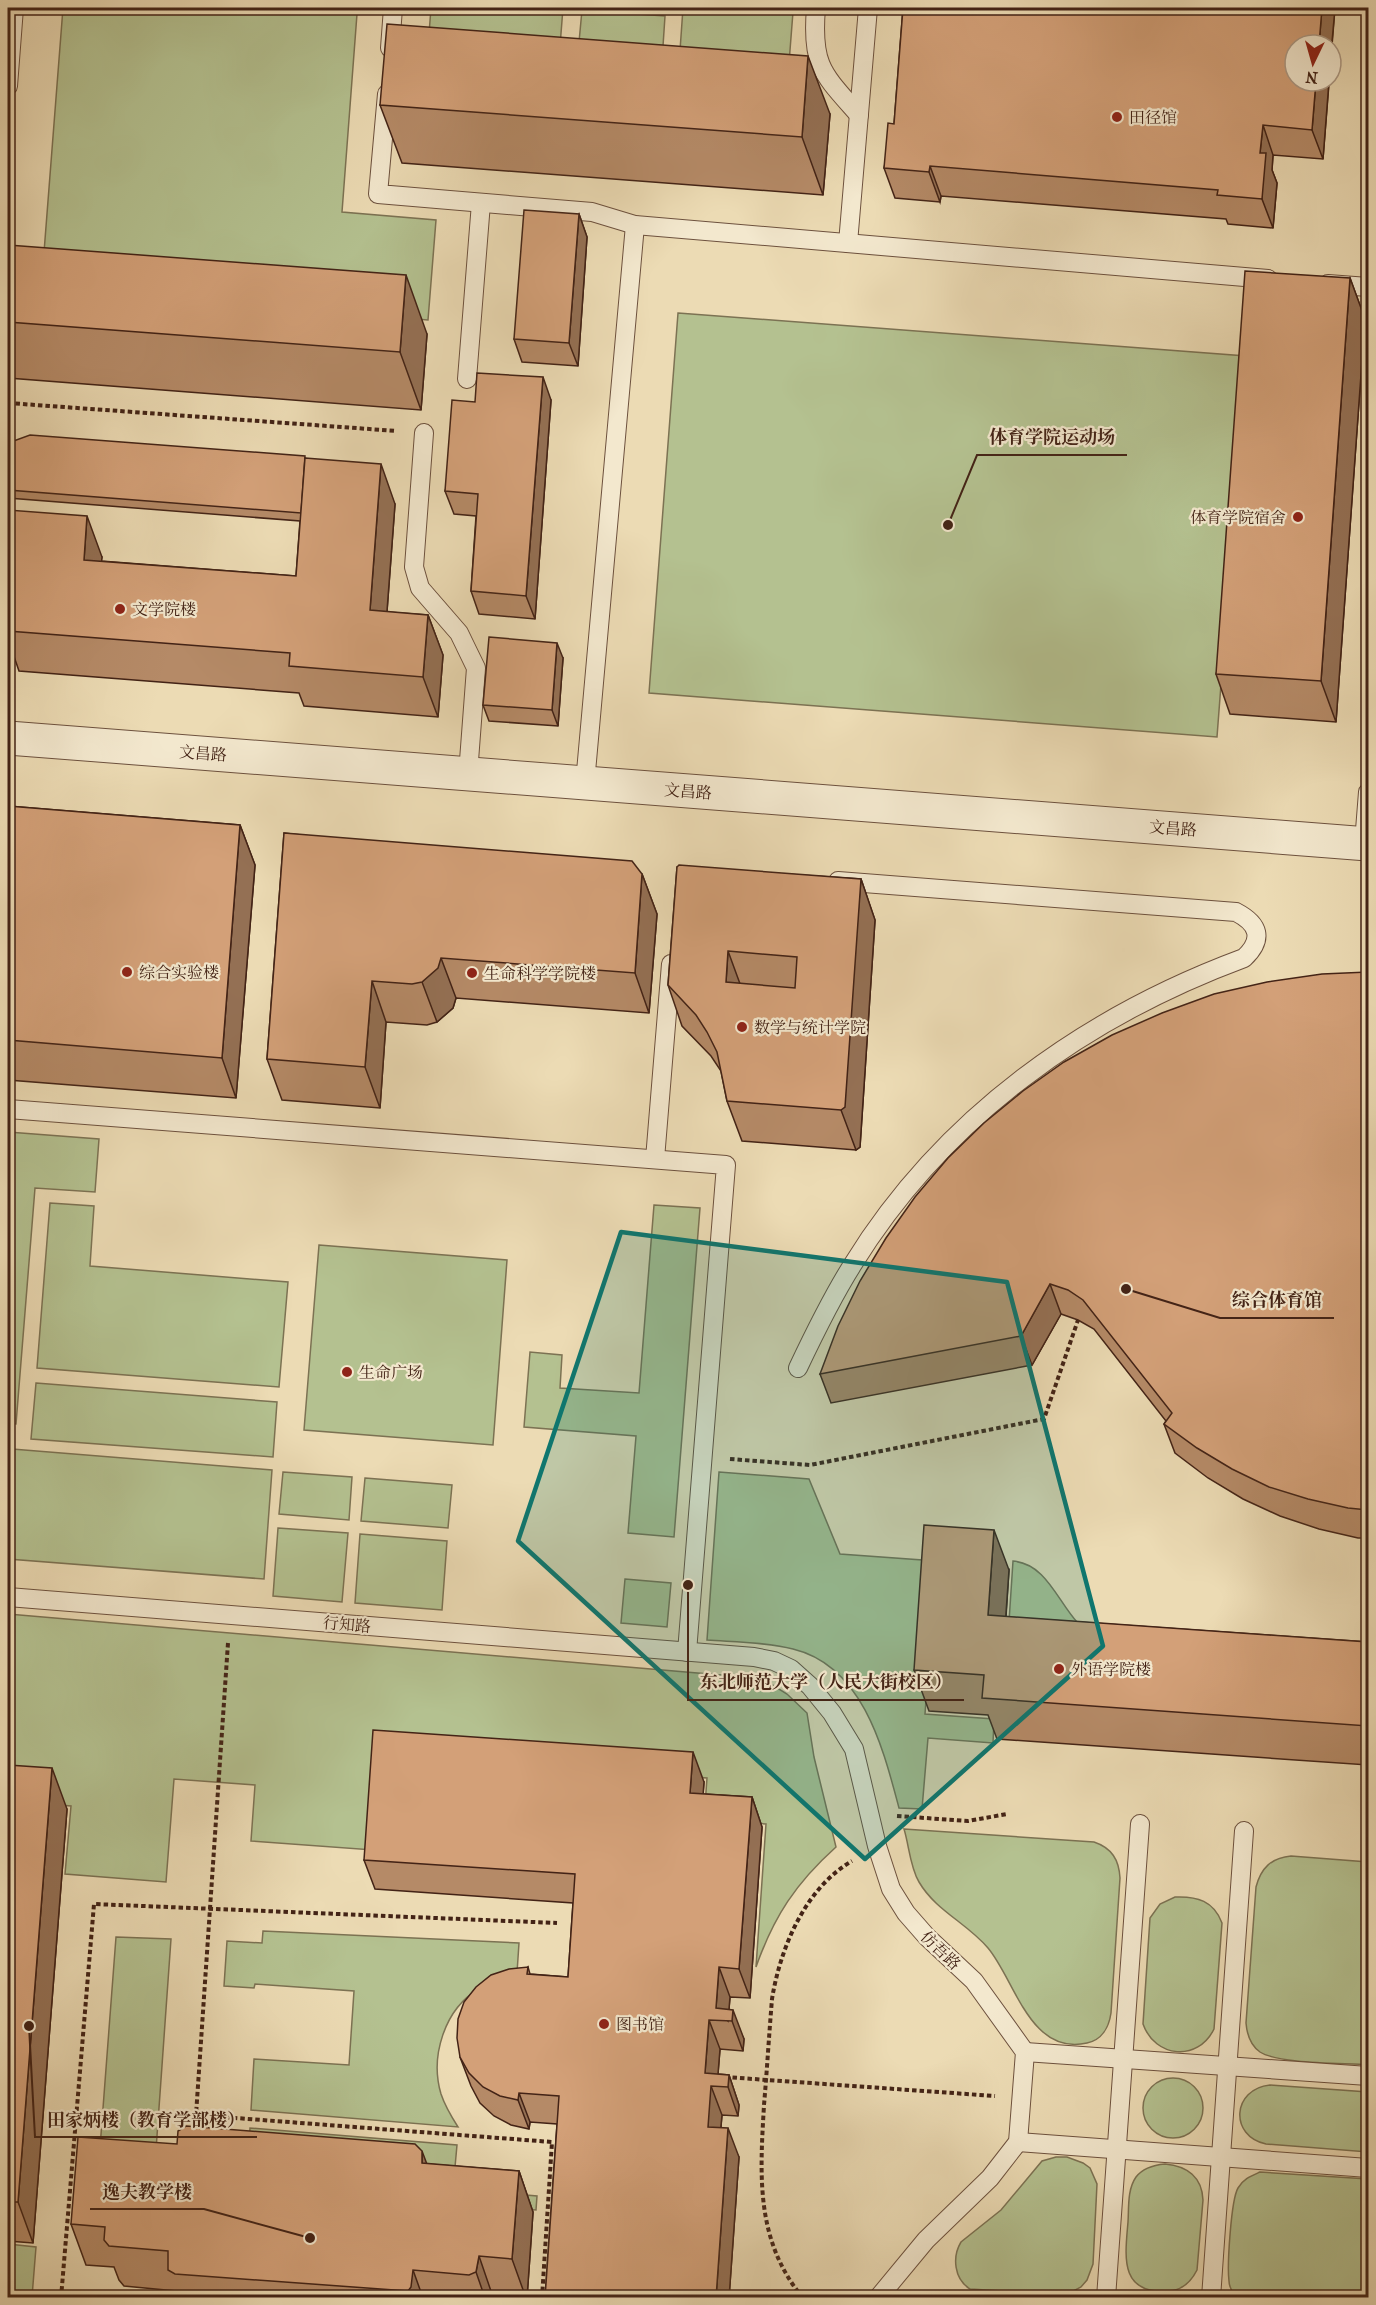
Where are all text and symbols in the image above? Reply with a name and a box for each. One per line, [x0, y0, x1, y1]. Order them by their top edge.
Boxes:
north arrow [1283, 33, 1343, 93]
text: N [1304, 67, 1319, 87]
place label: 田径馆 [1129, 108, 1177, 127]
marker: 田径馆 [1110, 110, 1124, 124]
callout: 体育学院运动场 [977, 419, 1127, 455]
text: 体育学院运动场 [989, 427, 1115, 448]
place label: 体育学院宿舍 [1190, 508, 1286, 527]
marker: 体育学院宿舍 [1291, 510, 1305, 524]
place label: 文学院楼 [132, 600, 196, 619]
marker: 文学院楼 [113, 602, 127, 616]
street label: 文昌路 [178, 742, 228, 765]
street label: 文昌路 [663, 780, 713, 803]
street label: 文昌路 [1148, 817, 1198, 840]
place label: 综合实验楼 [139, 963, 219, 982]
place label: 生命科学学院楼 [484, 964, 596, 983]
marker: 综合实验楼 [120, 965, 134, 979]
marker: 生命科学学院楼 [465, 966, 479, 980]
place label: 数学与统计学院 [754, 1018, 866, 1037]
marker: 数学与统计学院 [735, 1020, 749, 1034]
callout: 综合体育馆 [1220, 1282, 1334, 1318]
text: 综合体育馆 [1232, 1290, 1322, 1311]
place label: 生命广场 [359, 1363, 423, 1382]
marker: 生命广场 [340, 1365, 354, 1379]
street label: 行知路 [322, 1613, 372, 1636]
place label: 外语学院楼 [1071, 1660, 1151, 1679]
marker: 外语学院楼 [1052, 1662, 1066, 1676]
callout: 东北师范大学（人民大街校区） [688, 1664, 964, 1700]
text: 东北师范大学（人民大街校区） [700, 1672, 952, 1693]
street label: 仿吾路 [917, 1927, 965, 1974]
place label: 图书馆 [616, 2015, 664, 2034]
marker: 图书馆 [597, 2017, 611, 2031]
callout: 田家炳楼（教育学部楼） [35, 2101, 257, 2137]
text: 田家炳楼（教育学部楼） [47, 2110, 245, 2131]
callout: 逸夫教学楼 [90, 2173, 204, 2209]
text: 逸夫教学楼 [102, 2182, 192, 2203]

